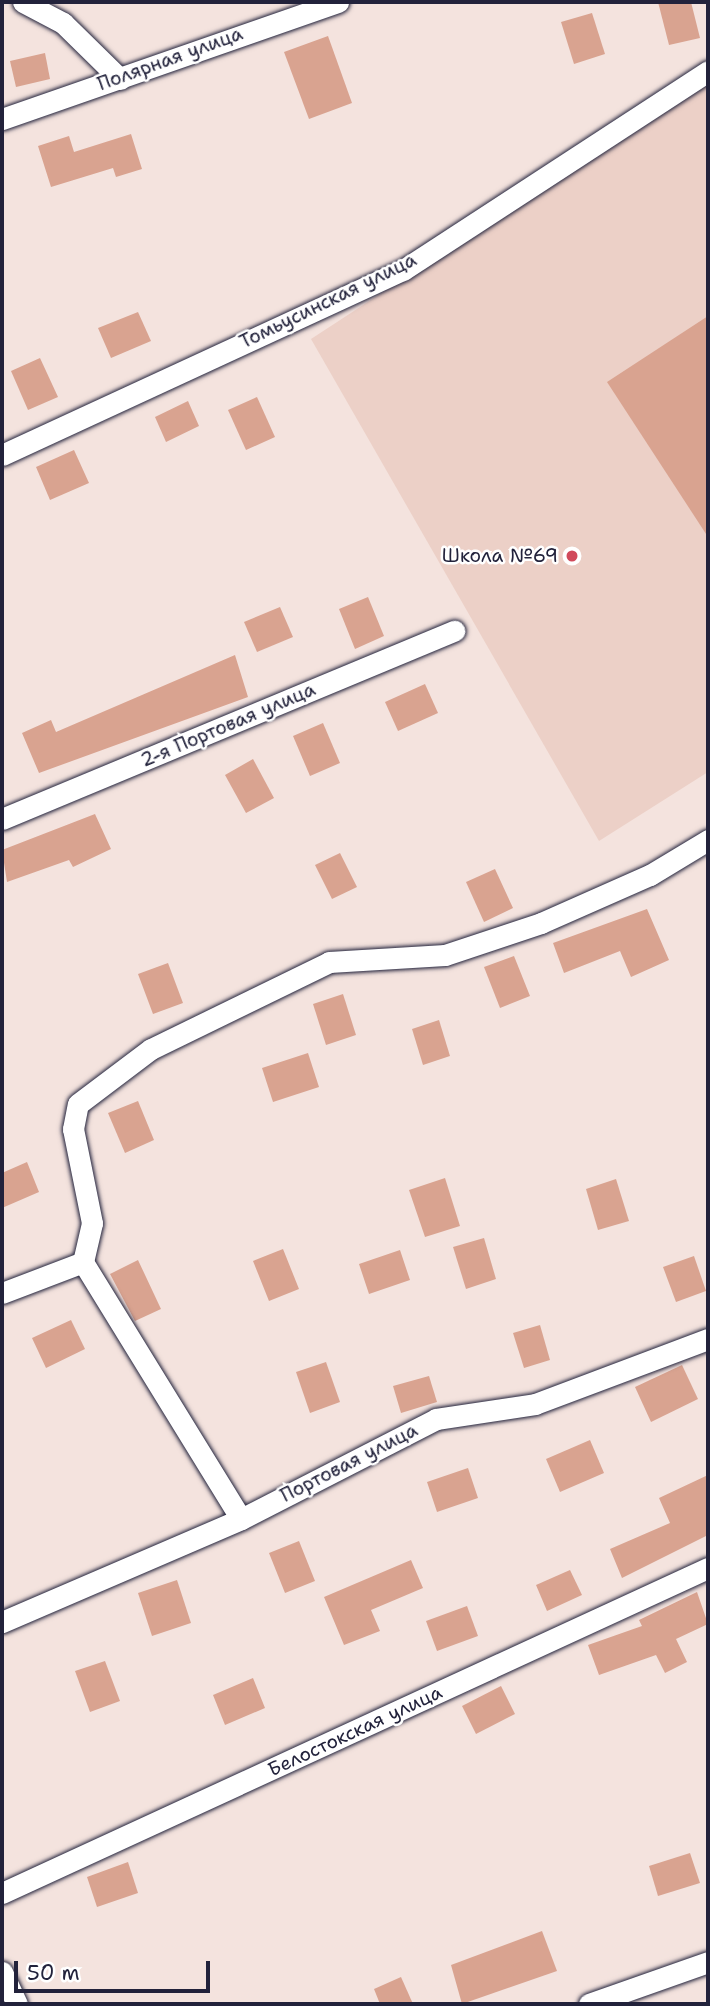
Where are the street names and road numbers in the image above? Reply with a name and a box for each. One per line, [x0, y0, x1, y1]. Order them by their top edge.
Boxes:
street label: Полярная улица [94, 22, 246, 96]
street label: Томьусинская улица [236, 248, 420, 354]
street label: 2-я Портовая улица [137, 678, 319, 772]
street label: Портовая улица [277, 1419, 421, 1507]
street label: Белостокская улица [264, 1681, 446, 1781]

